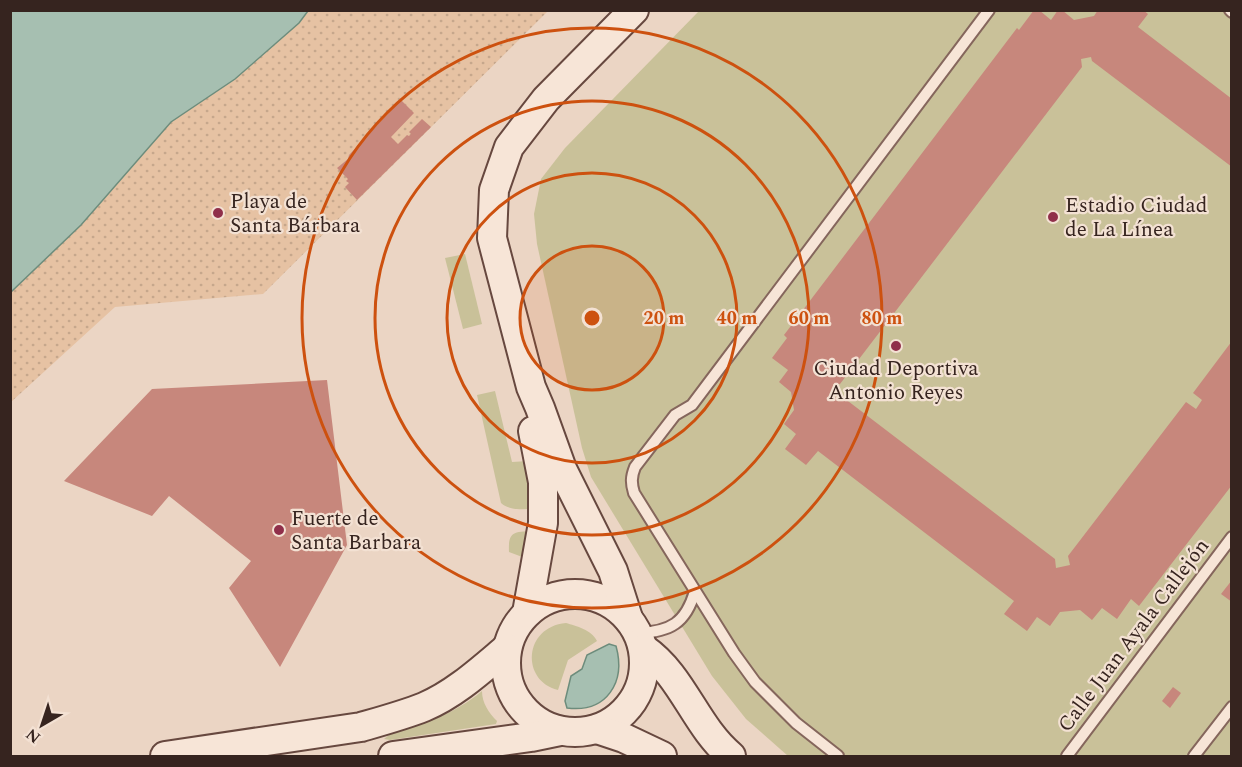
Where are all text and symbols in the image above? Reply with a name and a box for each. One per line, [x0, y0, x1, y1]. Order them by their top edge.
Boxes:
place label: Playa de Santa Bárbara [230, 186, 361, 242]
place label: Estadio Ciudad de La Línea [1065, 190, 1208, 246]
marker: Playa de Santa Bárbara [211, 206, 225, 220]
marker: Estadio Ciudad de La Línea [1046, 210, 1060, 224]
text: 20 m [644, 305, 684, 332]
text: 40 m [717, 305, 757, 332]
text: 60 m [789, 305, 829, 332]
text: 80 m [862, 305, 902, 332]
centre of rings [582, 308, 602, 328]
marker: Ciudad Deportiva Antonio Reyes [889, 339, 903, 353]
place label: Ciudad Deportiva Antonio Reyes [813, 353, 979, 409]
place label: Fuerte de Santa Barbara [291, 503, 422, 559]
marker: Fuerte de Santa Barbara [272, 523, 286, 537]
street label: Calle Juan Ayala Callejón [1050, 532, 1217, 739]
north arrow [12, 695, 72, 755]
text: N [21, 722, 46, 749]

